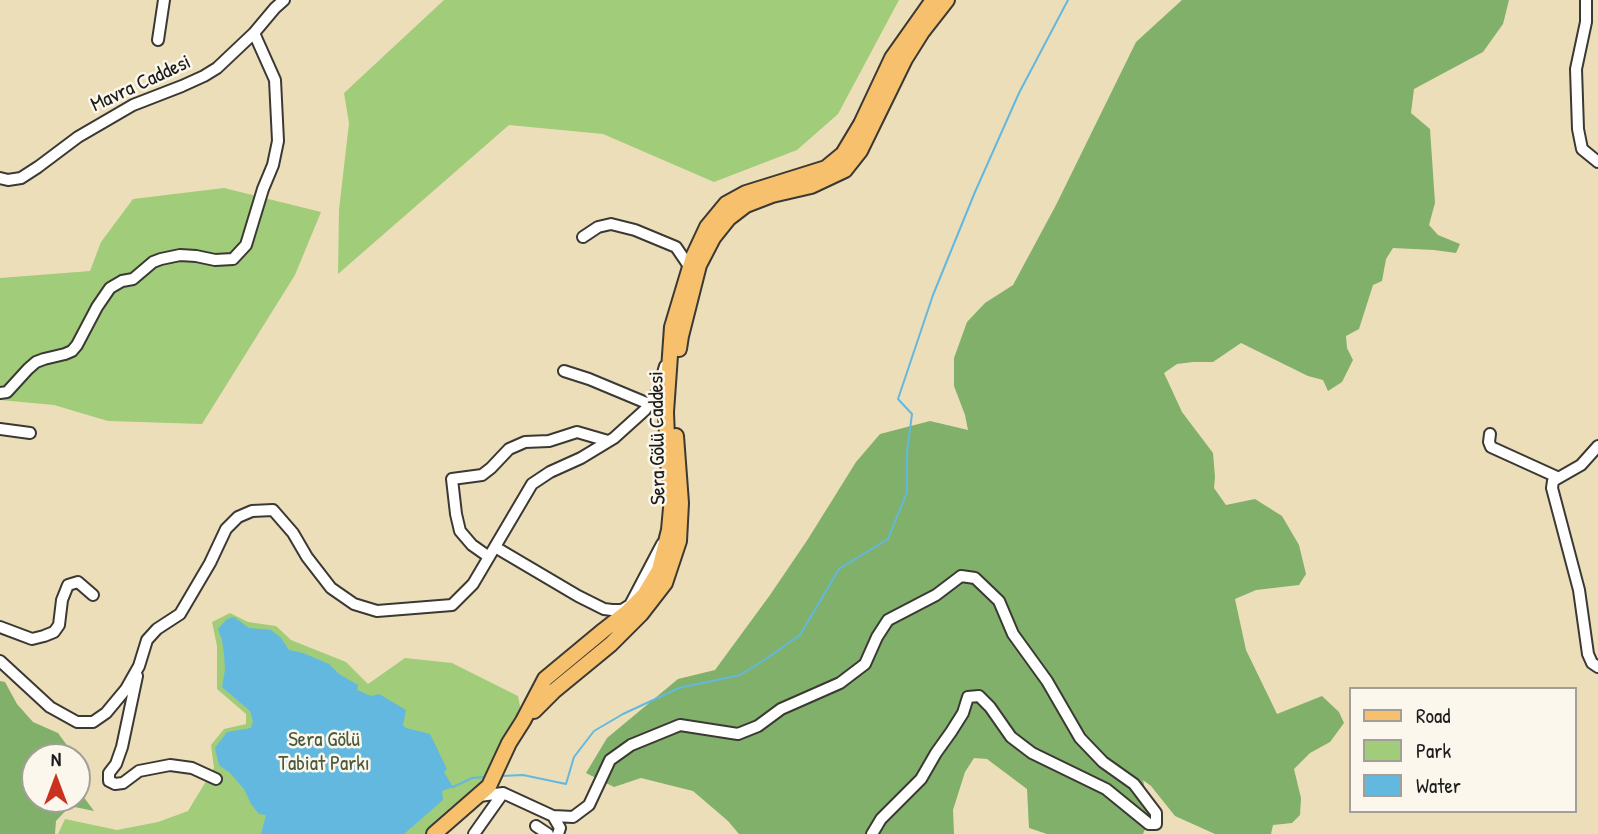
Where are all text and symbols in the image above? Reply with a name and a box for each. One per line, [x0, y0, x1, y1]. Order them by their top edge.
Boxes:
street label: Mavra Caddesi [87, 50, 195, 118]
street label: Sera Gölü Caddesi [644, 371, 672, 505]
legend [1350, 687, 1577, 813]
text: Road [1416, 701, 1450, 730]
park label: Sera Gölü Tabiat Parkı [278, 727, 370, 777]
text: Park [1416, 736, 1451, 765]
north arrow [21, 743, 91, 813]
text: N [51, 746, 61, 772]
text: Water [1416, 771, 1461, 800]

